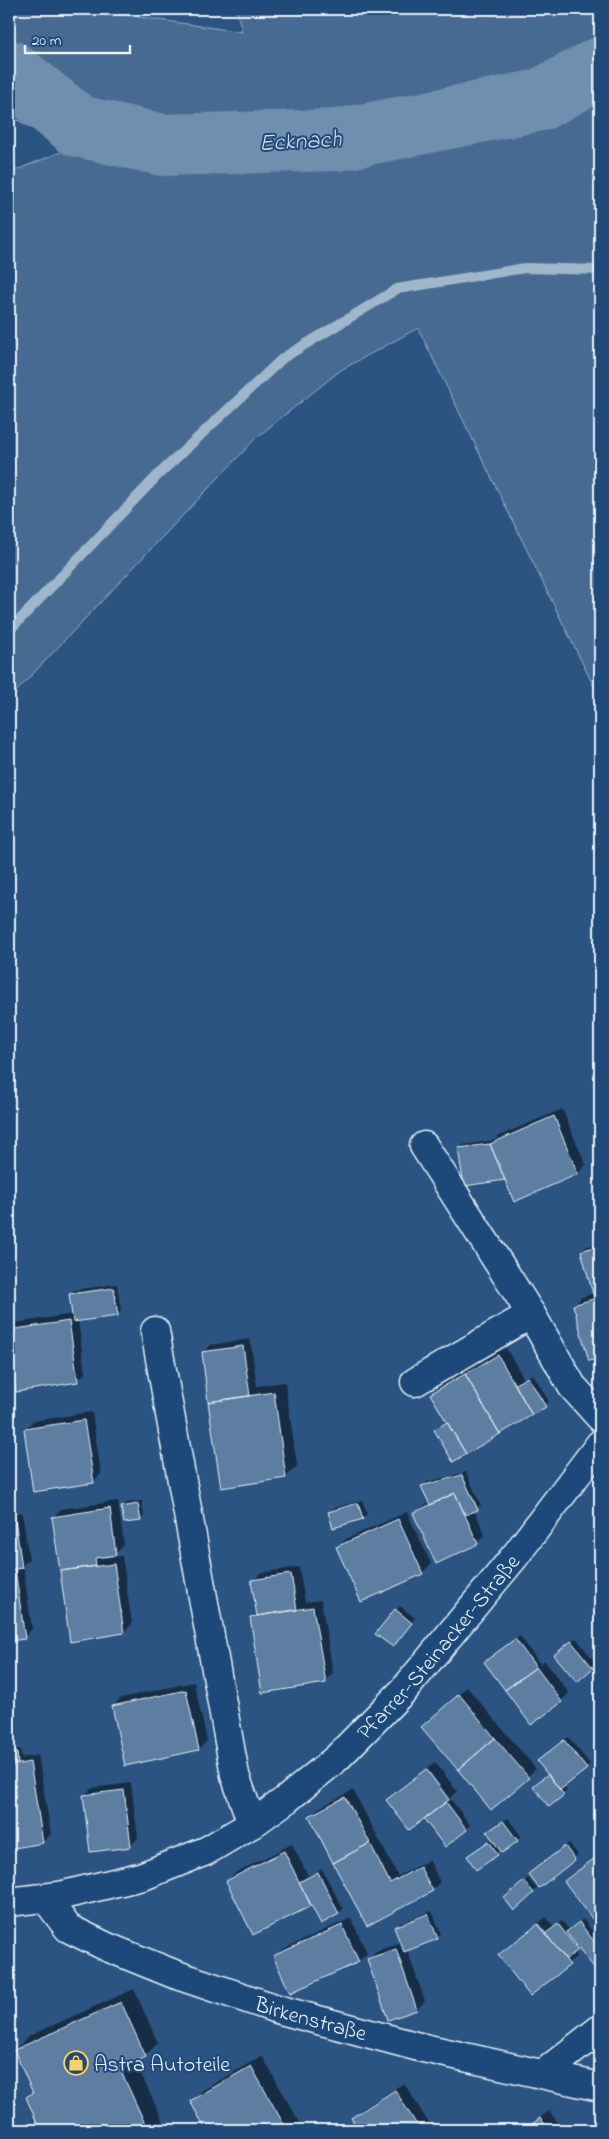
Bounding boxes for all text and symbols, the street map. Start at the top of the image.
scale bar [25,22,130,54]
text: 20 m [32,30,62,52]
water label: Ecknach [258,123,343,162]
street label: Pfarrer-Steinacker-Straße [350,1548,529,1748]
street label: Birkenstraße [249,1989,370,2051]
shop icon: Astra Autoteile [63,2050,89,2076]
place label: Astra Autoteile [94,2050,230,2082]

